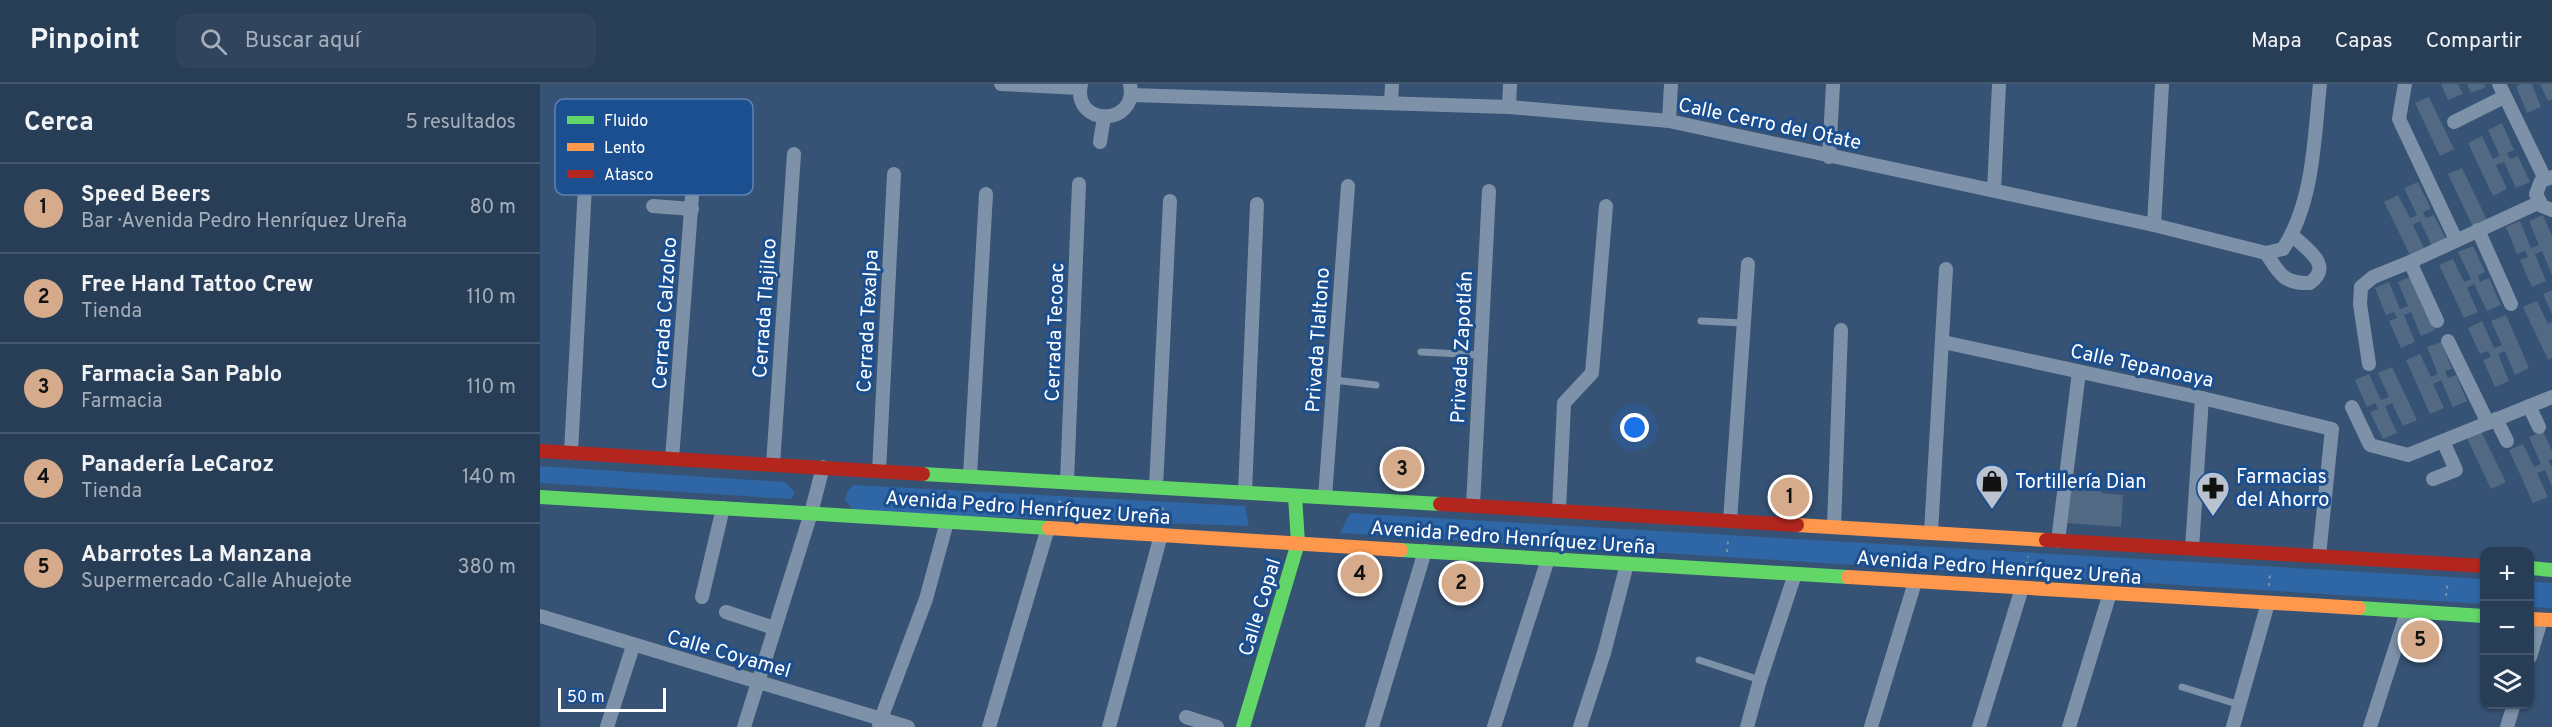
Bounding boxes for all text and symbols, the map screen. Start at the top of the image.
search box [176,14,596,68]
text: Pinpoint [30,23,140,59]
icon: search [197,25,230,58]
text: Buscar aquí [245,28,360,55]
text: Mapa [2251,28,2302,55]
text: Capas [2335,28,2393,55]
text: Compartir [2426,28,2522,55]
street label: Calle Cerro del Otate [1676,93,1863,157]
legend [555,99,753,195]
text: Cerca [24,107,94,140]
text: 5 resultados [406,110,516,136]
text: Fluido [604,112,648,132]
text: Lento [604,139,645,159]
text: Atasco [604,166,653,186]
text: Speed Beers [81,182,211,209]
text: 1 [40,195,48,221]
text: 80 m [470,195,516,221]
text: Bar · Avenida Pedro Henríquez Ureña [81,209,407,235]
street label: Cerrada Calzolco [648,236,684,390]
street label: Cerrada Tlajilco [748,237,784,379]
street label: Cerrada Texalpa [852,249,886,393]
street label: Cerrada Tecoac [1041,262,1071,402]
street label: Privada Tlaltono [1301,267,1337,414]
street label: Privada Zapotlán [1446,270,1480,424]
text: Free Hand Tattoo Crew [81,272,313,299]
text: 2 [37,285,50,311]
text: 110 m [467,285,516,311]
text: Tienda [81,299,142,325]
street label: Calle Tepanoaya [2067,339,2216,395]
text: Farmacia San Pablo [81,362,282,389]
text: 3 [38,375,50,401]
text: 110 m [467,375,516,401]
text: Farmacia [81,389,163,415]
your location [1620,413,1649,442]
pin: 3 [1382,446,1422,492]
text: Panadería LeCaroz [81,452,274,479]
shop icon: Tortillería Dian [1974,463,2010,510]
text: 4 [37,465,50,491]
text: 140 m [462,465,516,491]
place label: Farmacias del Ahorro [2236,465,2329,514]
place label: Tortillería Dian [2015,470,2147,496]
pharmacy icon: Farmacias del Ahorro [2195,470,2231,517]
pin: 1 [1770,474,1810,520]
text: Tienda [81,479,142,505]
street label: Avenida Pedro Henríquez Ureña [885,486,1171,532]
street label: Avenida Pedro Henríquez Ureña [1370,516,1656,562]
text: Abarrotes La Manzana [81,542,312,569]
street label: Avenida Pedro Henríquez Ureña [1856,546,2142,592]
map controls [2480,547,2534,709]
button: + [2480,547,2534,601]
pin: 4 [1340,552,1380,596]
text: 5 [37,555,50,581]
text: 380 m [457,555,516,581]
street label: Calle Copal [1234,556,1288,660]
pin: 2 [1442,560,1480,606]
text: Supermercado · Calle Ahuejote [81,569,352,595]
button: − [2480,601,2534,655]
pin: 5 [2400,618,2440,662]
street label: Calle Coyamel [663,625,793,685]
button: layers [2480,655,2534,709]
scale bar [558,685,666,712]
text: 50 m [567,688,605,708]

